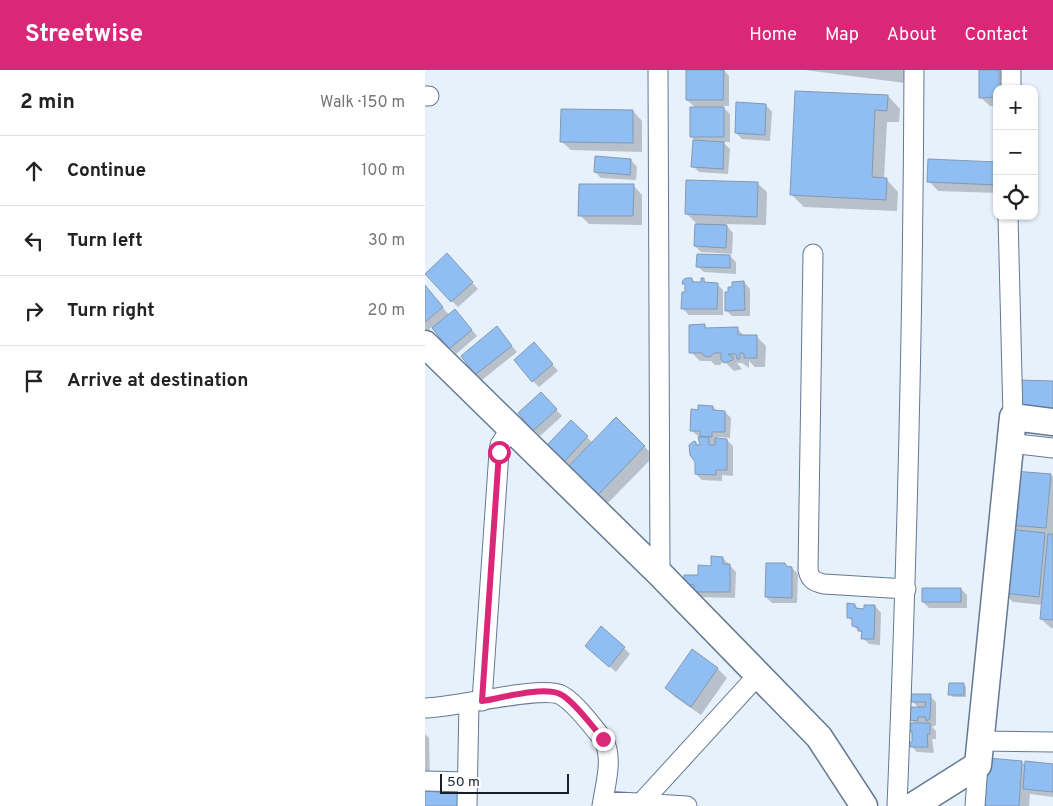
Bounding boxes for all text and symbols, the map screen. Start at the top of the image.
text: Streetwise [25,20,143,50]
text: Home [749,24,797,47]
text: Map [825,24,859,47]
text: About [887,24,936,47]
text: Contact [964,24,1028,47]
map controls [993,85,1038,220]
button: + [993,85,1038,130]
text: 2 min [20,89,75,116]
text: Walk · 150 m [320,93,405,113]
button: − [993,130,1038,175]
icon: ahead [20,157,48,185]
text: Continue [67,159,146,183]
text: 100 m [361,161,405,181]
button: locate [993,175,1038,220]
icon: left [20,227,48,255]
text: Turn left [67,229,143,253]
text: 30 m [368,231,405,251]
icon: right [20,297,48,325]
text: Turn right [67,299,155,323]
text: 20 m [368,301,405,321]
icon: arrive [20,367,48,395]
text: Arrive at destination [67,369,248,393]
route start [488,441,511,464]
route end [592,728,615,751]
scale bar [440,771,569,794]
text: 50 m [447,774,480,791]

